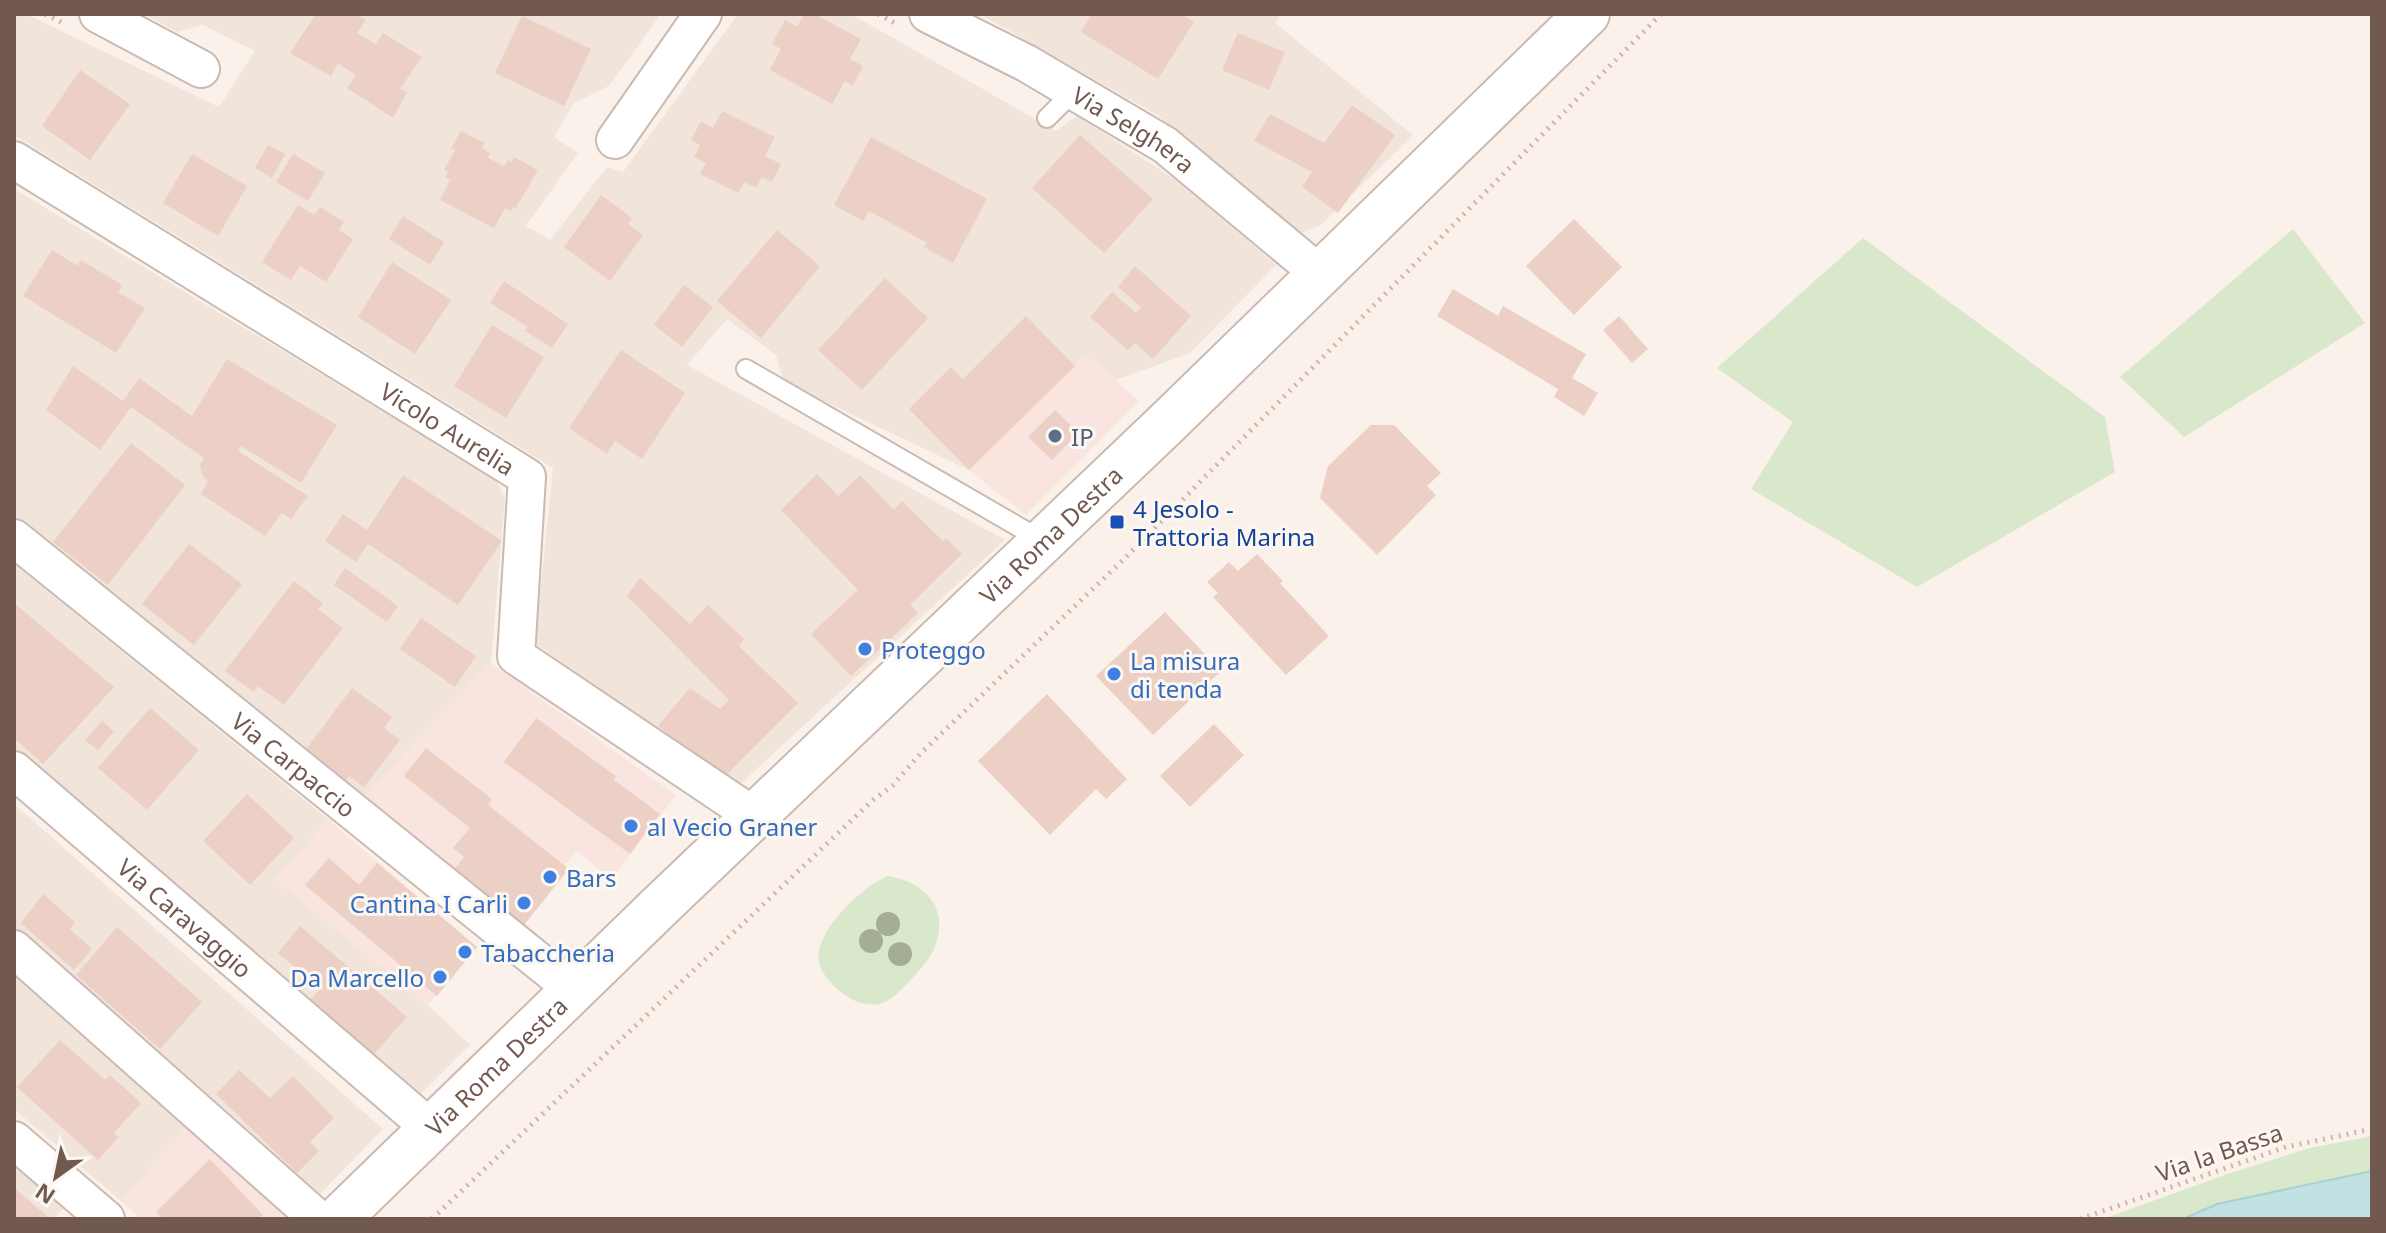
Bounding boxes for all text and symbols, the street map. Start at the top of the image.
street label: Via Selghera [1067,78,1202,180]
street label: Vicolo Aurelia [374,374,521,482]
place label: IP [1071,420,1094,453]
marker: IP [1046,427,1064,445]
street label: Via Roma Destra [971,458,1129,610]
place label: 4 Jesolo - Trattoria Marina [1133,492,1315,553]
marker: 4 Jesolo - Trattoria Marina [1108,513,1126,531]
place label: Proteggo [881,633,986,666]
marker: Proteggo [856,640,874,658]
place label: La misura di tenda [1130,644,1240,705]
marker: La misura di tenda [1105,665,1123,683]
street label: Via Carpaccio [225,704,363,824]
place label: al Vecio Graner [647,810,818,843]
marker: al Vecio Graner [622,817,640,835]
street label: Via Caravaggio [111,850,260,985]
place label: Bars [566,861,616,894]
marker: Bars [541,868,559,886]
place label: Cantina I Carli [350,887,508,920]
marker: Cantina I Carli [515,894,533,912]
place label: Tabaccheria [481,936,615,969]
marker: Tabaccheria [456,943,474,961]
place label: Da Marcello [290,961,424,994]
marker: Da Marcello [431,968,449,986]
street label: Via Roma Destra [418,989,574,1142]
street label: Via la Bassa [2151,1115,2287,1189]
north arrow [16,1137,96,1217]
text: N [29,1177,60,1212]

